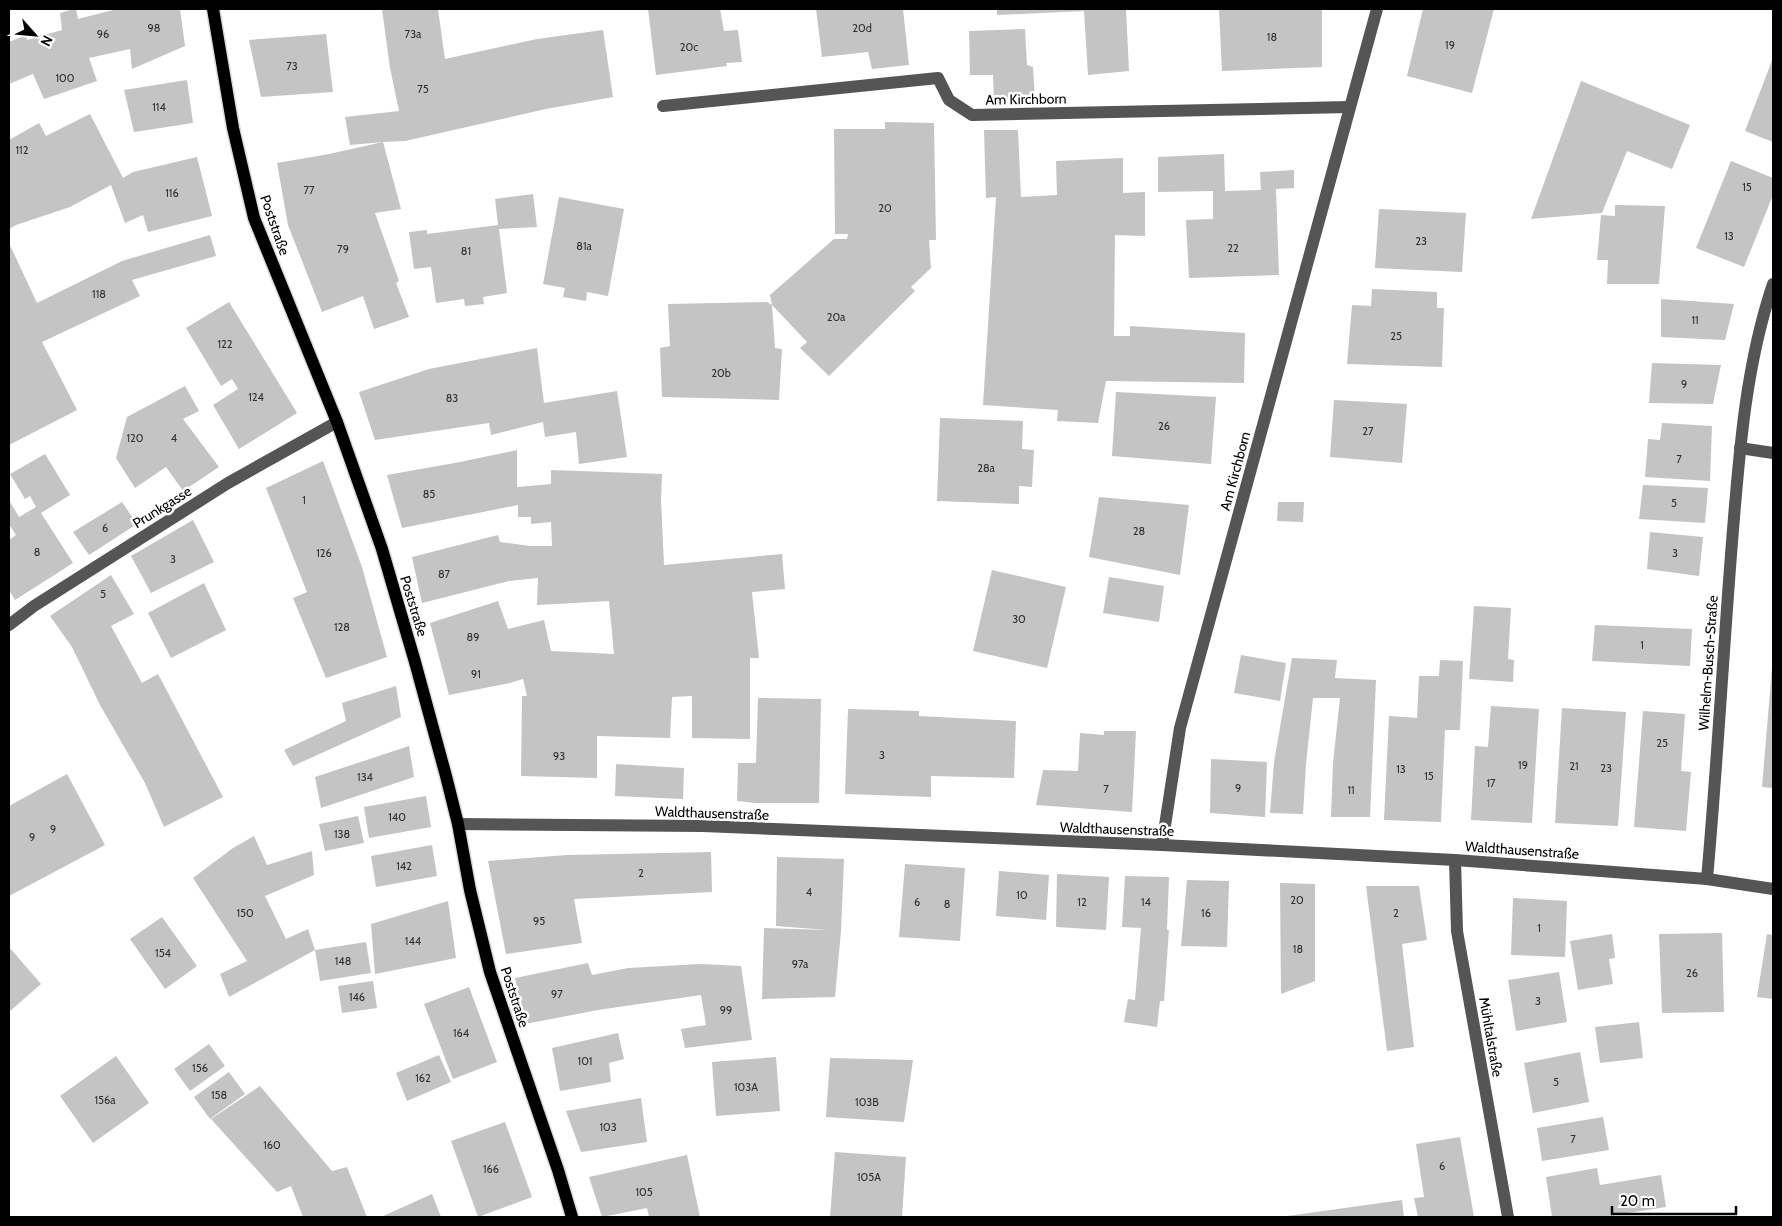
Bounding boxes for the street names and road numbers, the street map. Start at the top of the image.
street label: Am Kirchborn [985,89,1067,109]
street label: Poststraße [256,192,294,258]
street label: Am Kirchborn [1216,429,1254,513]
street label: Prunkgasse [129,482,195,532]
street label: Poststraße [396,573,432,639]
street label: Wilhelm-Busch-Straße [1694,595,1722,731]
street label: Waldthausenstraße [655,802,769,824]
street label: Waldthausenstraße [1060,818,1174,840]
street label: Waldthausenstraße [1464,837,1580,863]
street label: Poststraße [497,964,533,1030]
street label: Mühltalstraße [1475,996,1507,1078]

